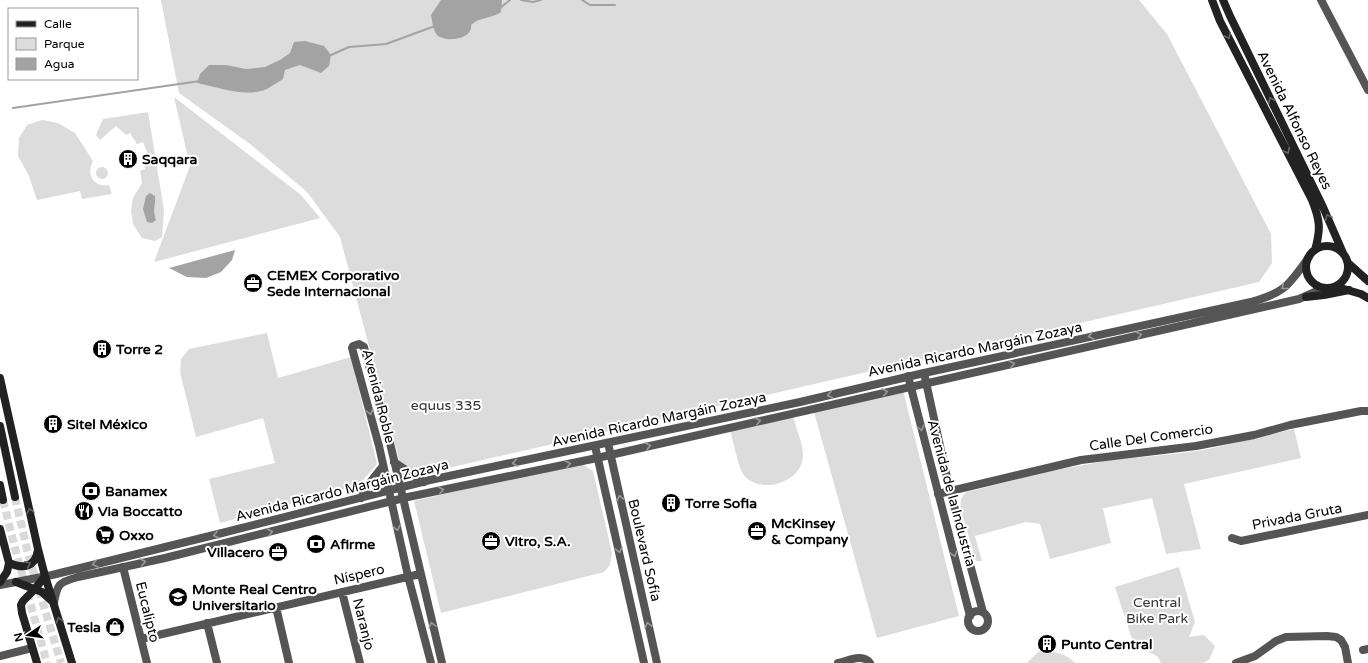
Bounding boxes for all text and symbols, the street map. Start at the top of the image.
legend [8,8,138,80]
text: Calle [44,17,72,31]
one-way arrow [1223,31,1231,39]
text: Parque [44,37,85,51]
street label: Avenida Alfonso Reyes [1254,48,1336,193]
text: Agua [44,57,74,71]
one-way arrow [1268,97,1275,104]
one-way arrow [1282,147,1290,155]
building icon: Saqqara [117,148,139,170]
place label: Saqqara [142,151,197,168]
one-way arrow [1325,213,1333,221]
place label: CEMEX Corporativo Sede Internacional [267,267,400,300]
office icon: CEMEX Corporativo Sede Internacional [242,272,264,294]
one-way arrow [1282,283,1289,290]
street label: Avenida Ricardo Margáin Zozaya [866,318,1084,381]
one-way arrow [1135,331,1142,339]
one-way arrow [1088,332,1094,340]
building icon: Torre 2 [91,338,113,360]
place label: Torre 2 [115,341,163,358]
street label: Avenida Roble [359,347,398,445]
one-way arrow [1009,360,1015,368]
street label: Avenida Ricardo Margáin Zozaya [550,388,768,451]
one-way arrow [882,389,888,397]
one-way arrow [826,390,833,399]
park label: equus 335 [411,397,481,414]
one-way arrow [365,408,374,415]
building icon: Sitel México [42,413,64,435]
place label: Sitel México [67,416,148,433]
one-way arrow [755,417,761,425]
street label: Avenida de la Industria [924,418,979,568]
street label: Calle Del Comercio [1088,420,1214,455]
one-way arrow [917,425,925,431]
one-way arrow [645,442,651,450]
street label: Avenida Ricardo Margáin Zozaya [234,456,450,525]
one-way arrow [512,458,519,466]
one-way arrow [565,460,571,468]
bank icon: Banamex [80,480,102,502]
place label: Banamex [105,483,168,500]
one-way arrow [437,486,444,495]
building icon: Torre Sofia [660,492,682,514]
one-way arrow [617,495,625,501]
place label: Torre Sofia [684,495,757,512]
street label: Boulevard Sofía [624,497,665,603]
street label: Privada Gruta [1251,499,1344,534]
restaurant icon: Via Boccatto [73,500,95,522]
place label: Via Boccatto [98,503,183,520]
one-way arrow [26,508,34,514]
place label: McKinsey & Company [771,515,849,548]
office icon: McKinsey & Company [746,520,768,542]
supermarket icon: Oxxo [94,524,116,546]
one-way arrow [393,525,401,532]
place label: Oxxo [119,527,154,544]
one-way arrow [266,528,273,537]
one-way arrow [212,530,219,538]
office icon: Vitro, S.A. [480,530,502,552]
bank icon: Afirme [305,533,327,555]
place label: Vitro, S.A. [505,533,571,550]
place label: Afirme [330,536,375,553]
office icon: Villacero [267,541,289,563]
place label: Villacero [207,544,264,561]
one-way arrow [615,547,623,553]
one-way arrow [949,550,958,557]
one-way arrow [91,559,98,567]
one-way arrow [140,559,147,567]
street label: Níspero [332,560,386,589]
one-way arrow [23,561,31,569]
street label: Eucalipto [132,580,163,644]
place label: Monte Real Centro Universitario [192,581,317,614]
school or university icon: Monte Real Centro Universitario [167,586,189,608]
park label: Central Bike Park [1126,594,1188,627]
street label: Naranjo [349,596,378,652]
north arrow [8,615,48,655]
one-way arrow [55,616,64,623]
shop icon: Tesla [104,616,126,638]
place label: Tesla [66,619,101,636]
one-way arrow [429,622,437,628]
one-way arrow [645,622,653,628]
text: N [11,631,26,643]
building icon: Punto Central [1036,633,1058,655]
place label: Punto Central [1061,636,1152,653]

